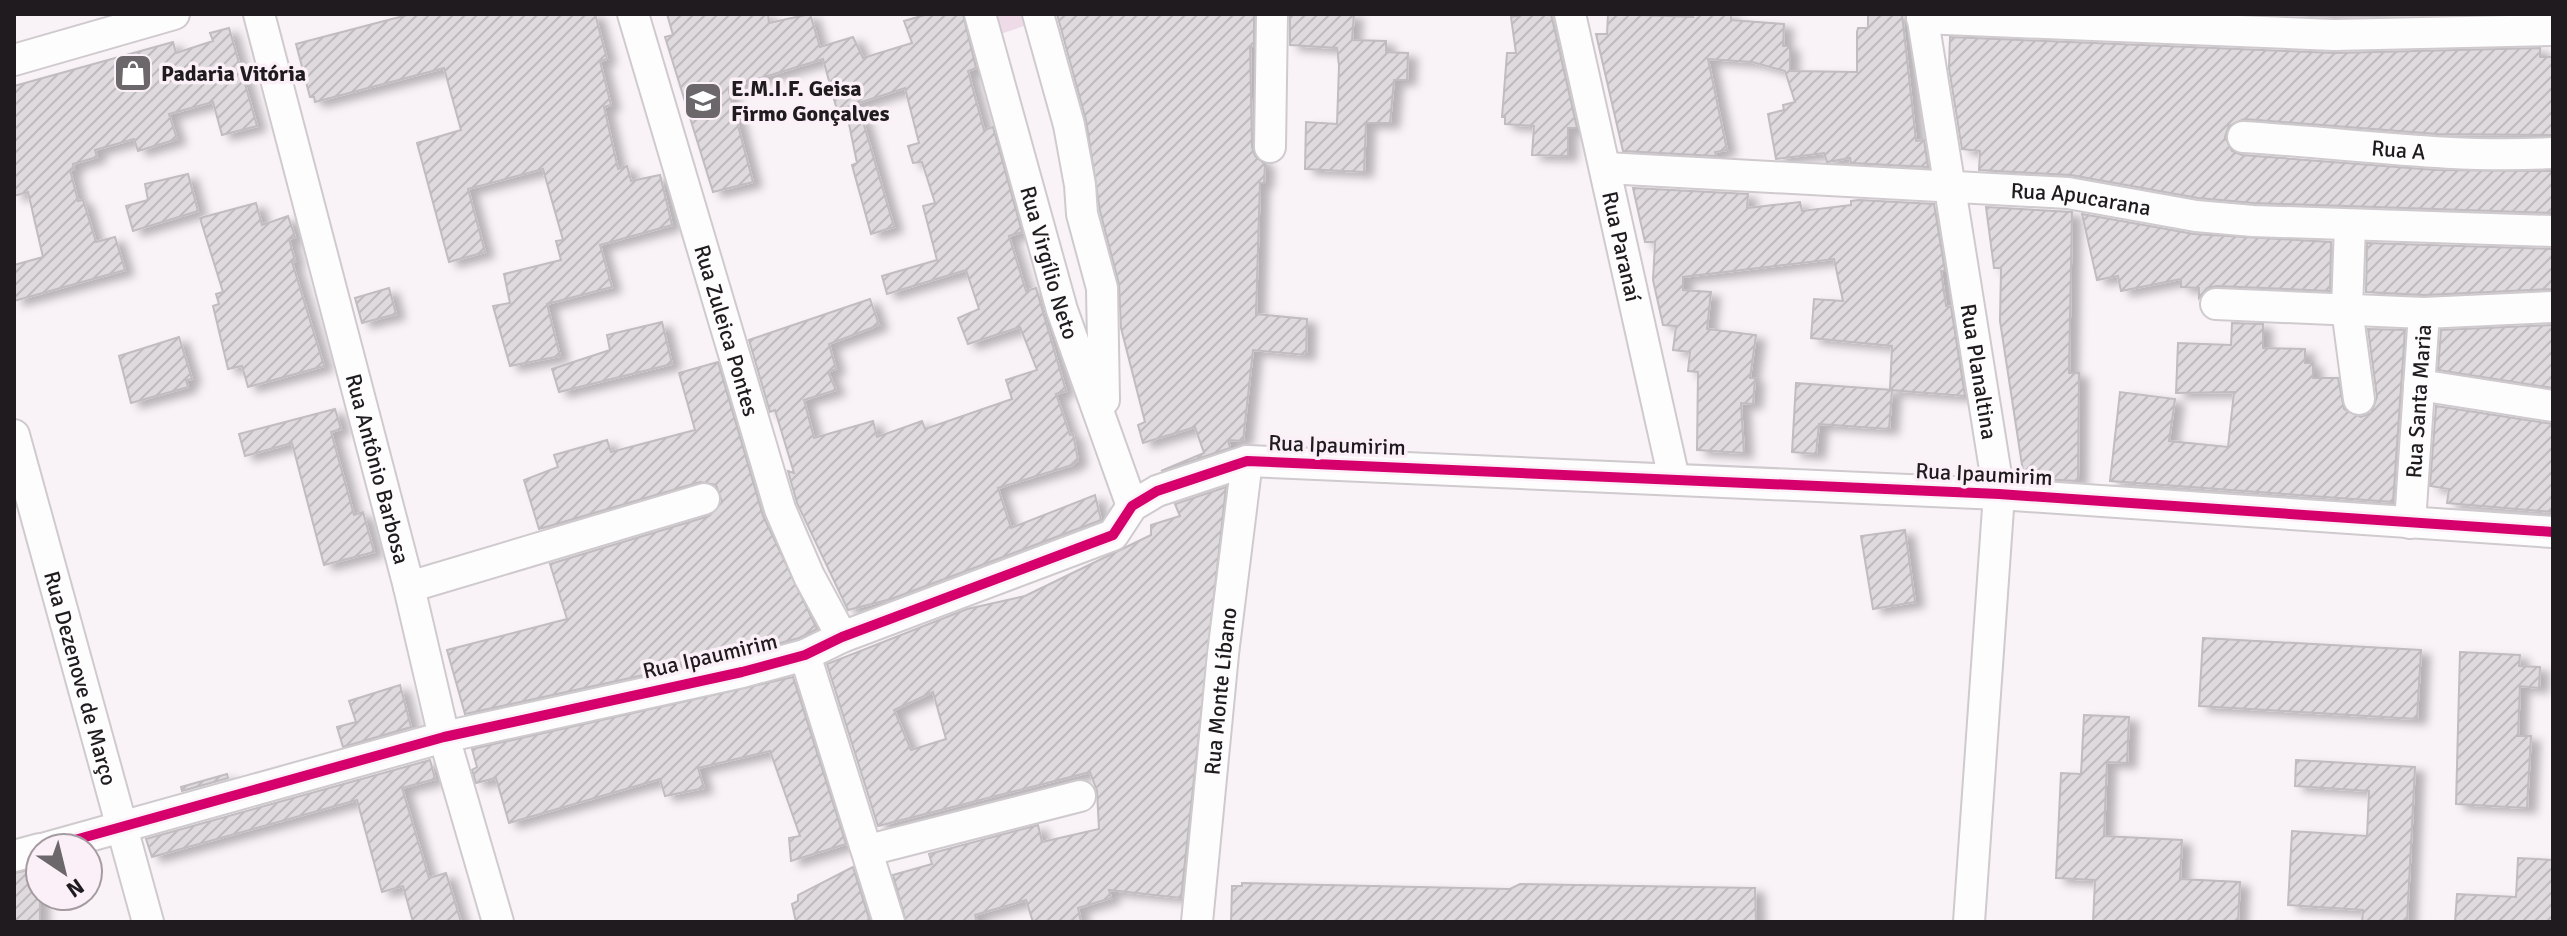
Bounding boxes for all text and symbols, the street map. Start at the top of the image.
shop icon: Padaria Vitória [112,52,154,94]
place label: Padaria Vitória [161,60,306,87]
place label: E.M.I.F. Geisa Firmo Gonçalves [731,75,890,127]
school or university icon: E.M.I.F. Geisa Firmo Gonçalves [682,80,724,122]
street label: Rua A [2370,134,2427,165]
street label: Rua Apucarana [2010,176,2153,221]
street label: Rua Virgílio Neto [1015,183,1085,343]
street label: Rua Paranaí [1597,189,1647,304]
street label: Rua Zuleica Pontes [689,241,765,419]
street label: Rua Planaltina [1955,302,2004,441]
street label: Rua Santa Maria [2400,323,2437,479]
street label: Rua Antônio Barbosa [340,371,416,567]
street label: Rua Ipaumirim [1268,429,1406,461]
street label: Rua Ipaumirim [1915,457,2053,491]
street label: Rua Dezenove de Março [38,568,123,788]
street label: Rua Monte Líbano [1198,606,1242,776]
street label: Rua Ipaumirim [640,627,780,685]
north arrow [24,832,104,912]
text: N [61,873,89,903]

